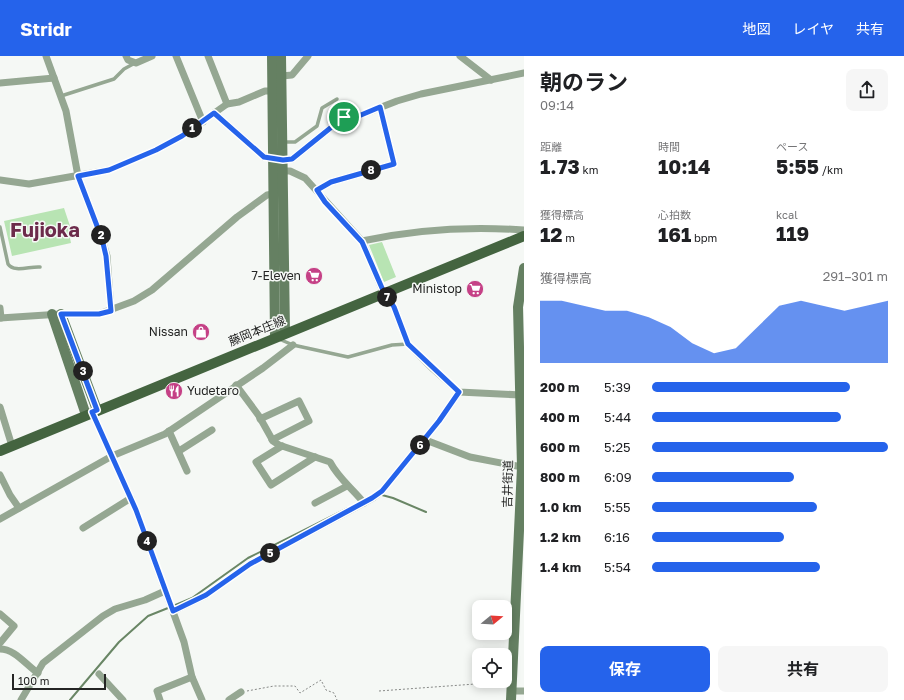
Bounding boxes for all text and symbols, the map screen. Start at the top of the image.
text: Stridr [20,17,72,40]
text: 地図 [742,20,770,37]
text: レイヤ [792,20,834,37]
text: 共有 [856,20,884,37]
text: 朝のラン [540,68,628,95]
button: share [846,69,888,111]
text: 09:14 [540,97,574,113]
pin [327,100,361,134]
icon: arrive [333,106,355,128]
pin: 1 [182,118,202,138]
text: 1 [189,121,195,134]
text: 距離 [540,140,562,153]
text: 時間 [658,140,680,153]
text: ペース [776,140,808,153]
text: 1.73 [540,154,580,178]
text: 10:14 [658,154,711,178]
text: 5:55 [776,154,819,178]
pin: 8 [361,160,381,180]
text: 8 [367,163,375,176]
text: km [580,163,599,176]
text: /km [819,163,843,176]
text: 獲得標高 [540,208,584,221]
text: 心拍数 [658,208,691,221]
text: kcal [776,208,798,221]
district label: Fujioka [10,217,80,241]
text: 119 [776,221,809,245]
text: 12 [540,222,563,246]
text: 161 [658,222,691,246]
pin: 2 [91,225,111,245]
text: 2 [98,228,104,241]
text: m [563,231,575,244]
text: bpm [691,231,717,244]
supermarket icon: 7-Eleven [304,266,324,286]
place label: 7-Eleven [251,268,301,283]
text: 291–301 m [823,268,888,284]
text: 獲得標高 [540,270,592,286]
supermarket icon: Ministop [465,279,485,299]
place label: Ministop [412,281,462,296]
pin: 7 [377,287,397,307]
text: 7 [384,290,390,303]
street label: 藤岡本庄線 [226,312,287,349]
shop icon: Nissan [191,322,211,342]
place label: Nissan [149,324,188,339]
pin: 3 [73,361,93,381]
text: 3 [80,364,86,377]
text: 200 m [540,379,579,395]
text: 5:39 [604,379,631,395]
restaurant icon: Yudetaro [164,381,184,401]
place label: Yudetaro [187,383,239,398]
text: 400 m [540,409,580,425]
text: 5:44 [604,409,631,425]
pin: 6 [410,435,430,455]
text: 6 [417,438,424,451]
text: 600 m [540,439,580,455]
text: 5:25 [604,439,631,455]
street label: 吉井街道 [500,460,515,508]
text: 800 m [540,469,580,485]
text: 6:09 [604,469,632,485]
text: 1.0 km [540,499,581,515]
text: 5:55 [604,499,631,515]
text: 1.2 km [540,529,581,545]
text: 6:16 [604,529,630,545]
pin: 4 [137,531,157,551]
text: 4 [144,534,150,547]
pin: 5 [260,543,280,563]
text: 5 [267,546,273,559]
text: 1.4 km [540,559,581,575]
text: 5:54 [604,559,631,575]
north arrow [472,600,512,640]
map controls [472,600,512,688]
button: 保存 [540,646,710,692]
button: 共有 [718,646,888,692]
button: locate [472,648,512,688]
scale bar [12,672,106,691]
text: 100 m [18,674,49,687]

